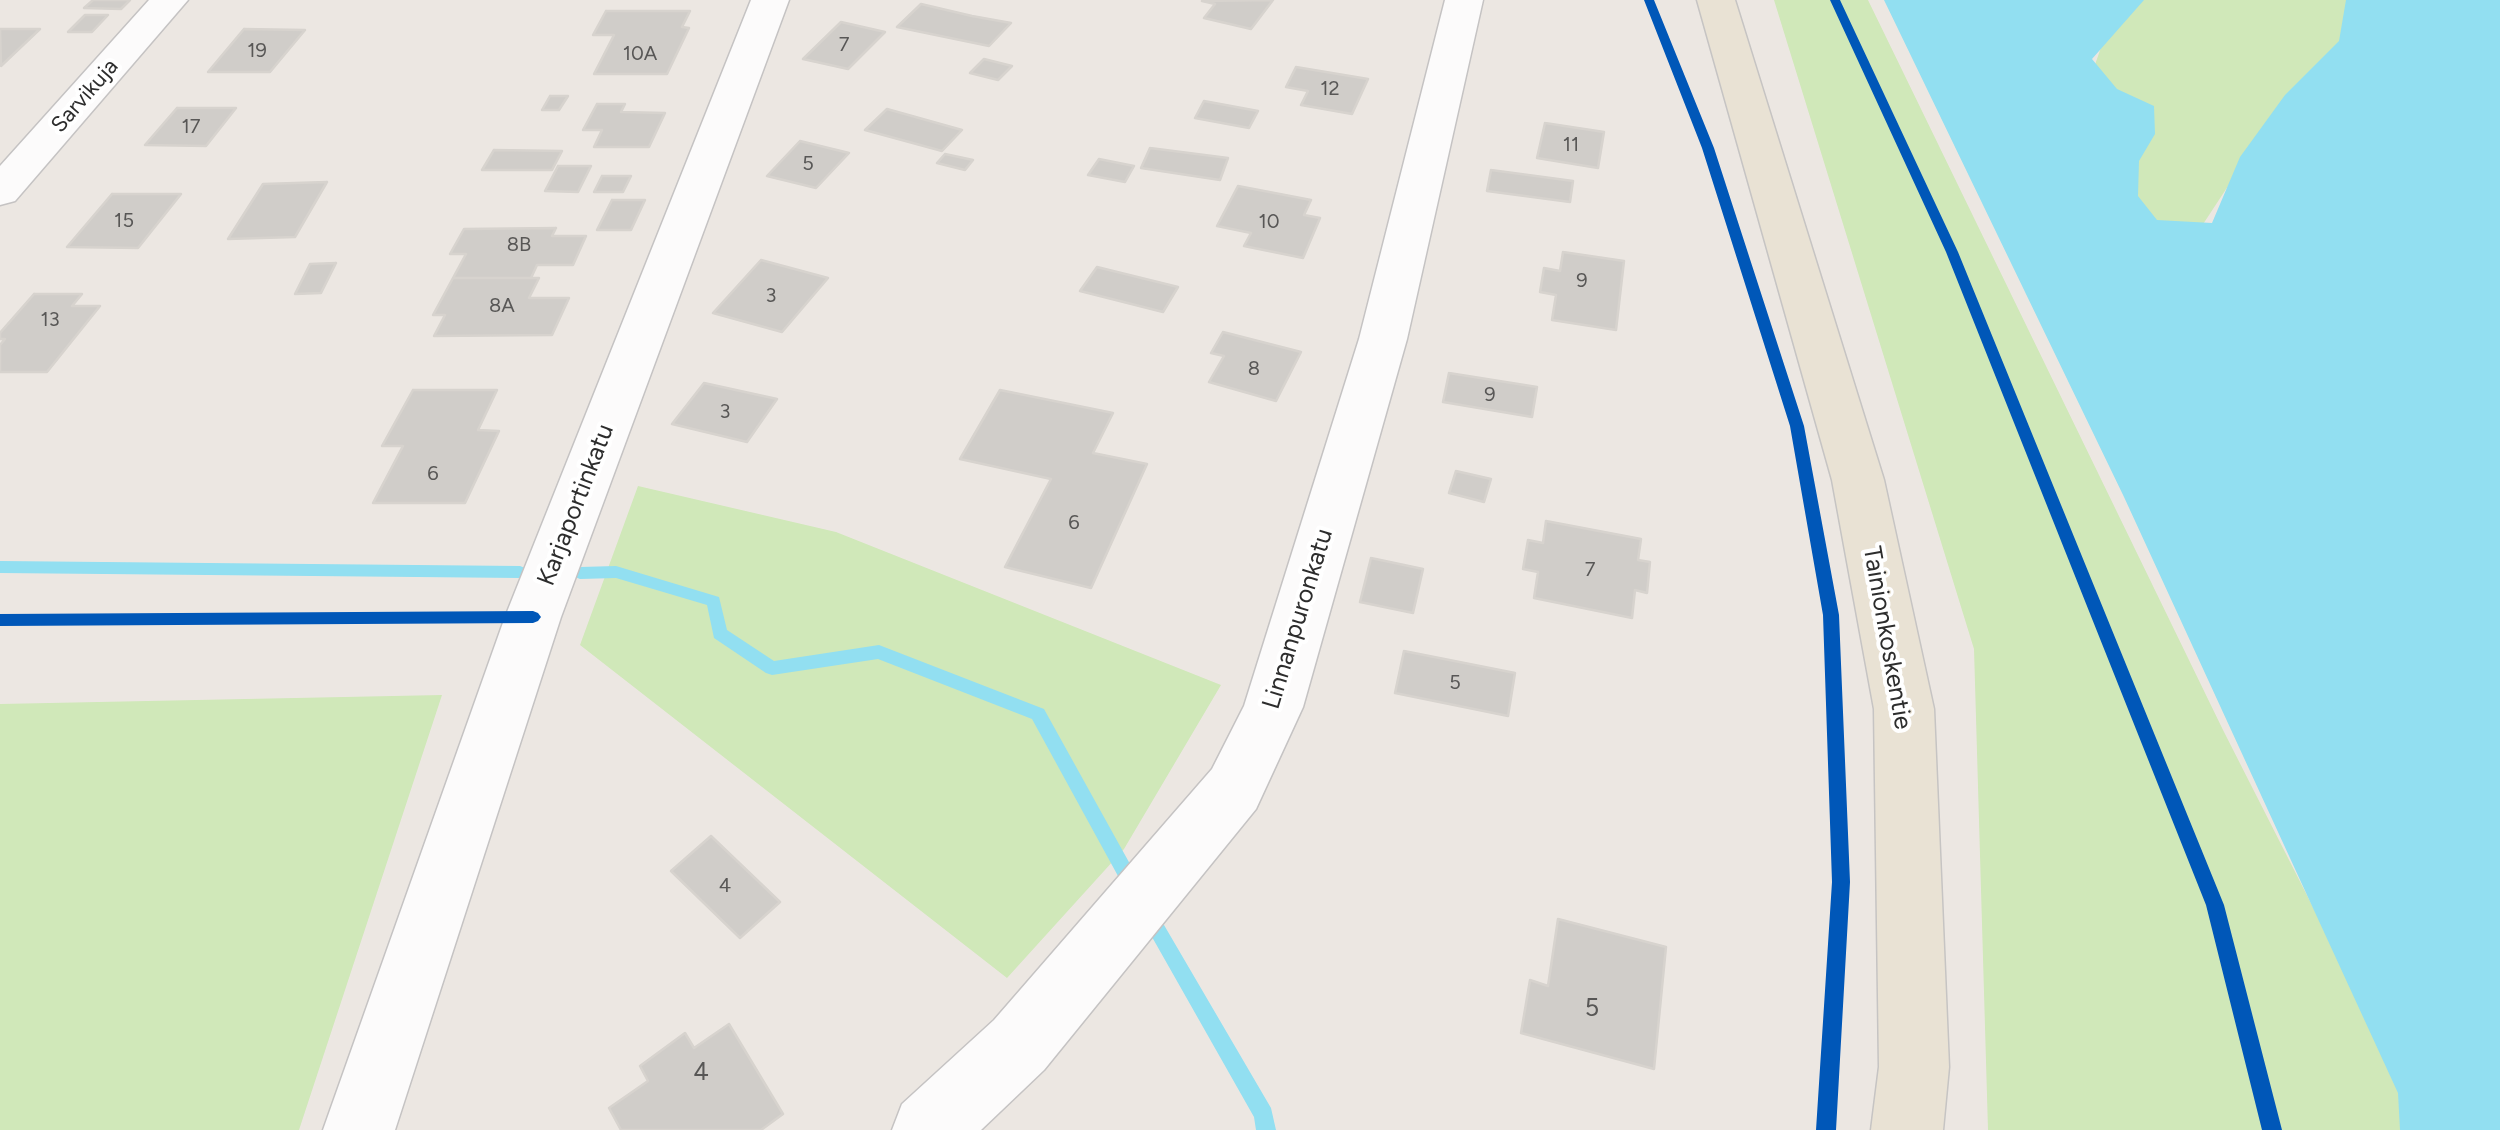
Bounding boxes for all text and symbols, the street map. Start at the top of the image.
house number: 7 [839,33,849,57]
house number: 19 [247,39,267,63]
house number: 10A [623,42,657,66]
street label: Sarvikuja [46,54,124,138]
house number: 12 [1320,77,1340,101]
house number: 17 [182,115,200,139]
house number: 11 [1563,133,1579,157]
house number: 5 [802,152,814,176]
house number: 15 [114,209,134,233]
house number: 10 [1258,210,1280,234]
house number: 8B [507,233,531,257]
house number: 9 [1576,269,1588,293]
house number: 3 [766,284,776,308]
house number: 8A [489,294,515,318]
house number: 13 [40,308,60,332]
house number: 8 [1248,357,1260,381]
house number: 9 [1484,383,1496,407]
house number: 3 [720,400,730,424]
street label: Karjaportinkatu [531,420,621,590]
house number: 6 [427,462,439,486]
house number: 6 [1068,511,1080,535]
street label: Linnanpuronkatu [1256,525,1340,713]
street label: Tainionkoskentie [1856,544,1918,732]
house number: 7 [1585,558,1595,582]
house number: 5 [1449,671,1461,695]
house number: 4 [719,874,731,898]
house number: 5 [1585,994,1599,1024]
house number: 4 [693,1058,709,1088]

